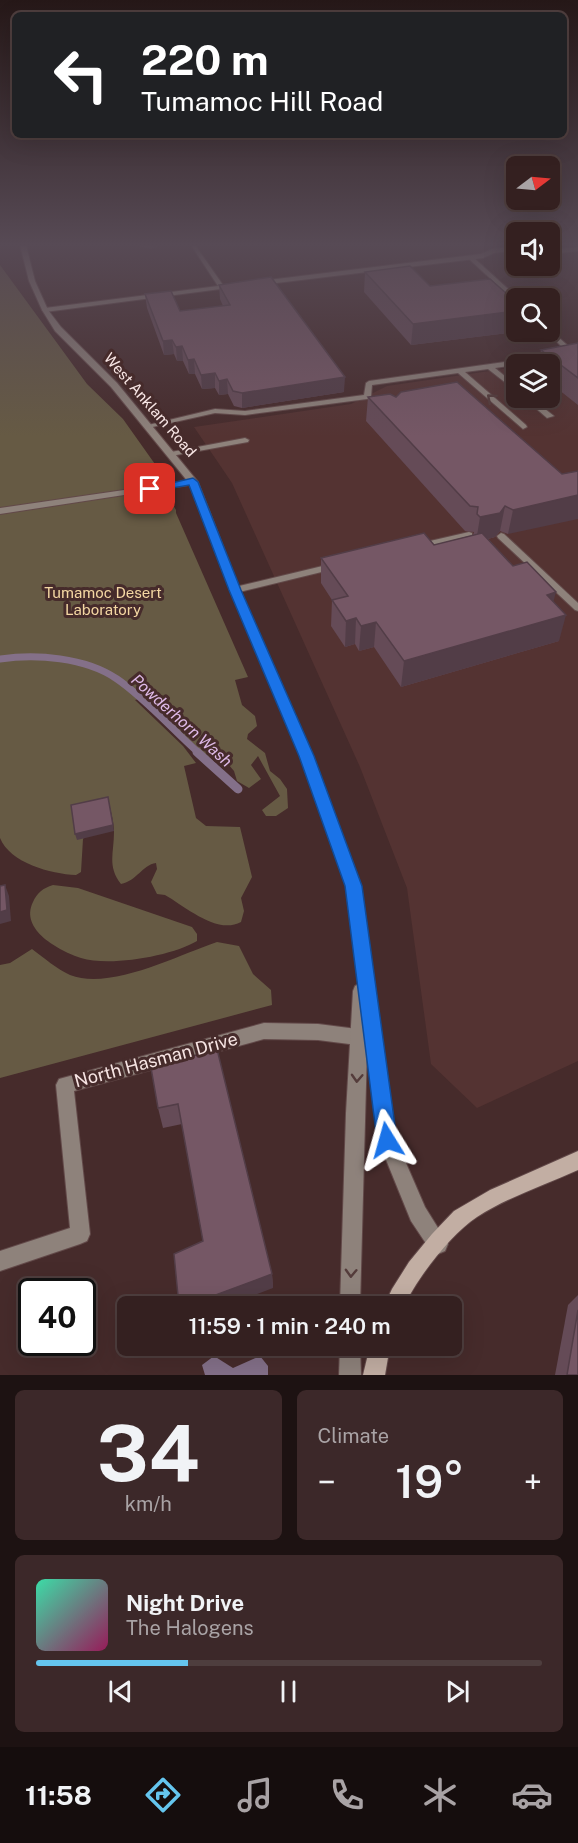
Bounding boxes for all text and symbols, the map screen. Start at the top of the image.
text: 220 m [141,35,269,84]
icon: left [42,36,120,114]
text: Tumamoc Hill Road [141,85,383,117]
north arrow [506,156,560,210]
map controls [506,156,560,408]
button: sound [506,222,560,276]
button: search [506,288,560,342]
street label: West Anklam Road [101,349,200,460]
button: layers [506,354,560,408]
one-way arrow [487,395,498,406]
pin [124,463,175,514]
icon: arrive [133,472,166,505]
park label: Tumamoc Desert Laboratory [44,584,162,618]
water label: Powderhorn Wash [127,670,236,771]
street label: North Hasman Drive [72,1028,240,1091]
one-way arrow [350,1074,363,1083]
position arrow [355,1108,419,1172]
one-way arrow [345,1269,357,1278]
speed limit sign: 40 [18,1278,96,1356]
text: 11:59 · 1 min · 240 m [188,1313,391,1339]
text: 34 [97,1407,200,1499]
text: Climate [318,1424,389,1448]
text: 19° [395,1455,464,1508]
text: − [318,1463,336,1501]
text: + [524,1463,542,1501]
text: km/h [125,1492,172,1516]
text: Night Drive [126,1590,244,1616]
text: The Halogens [126,1616,254,1640]
icon: previous [104,1675,137,1708]
icon: pause [272,1675,305,1708]
icon: next [441,1675,474,1708]
icon: directions [142,1774,184,1816]
icon: music [234,1774,276,1816]
icon: phone [326,1774,368,1816]
icon: climate [419,1774,461,1816]
icon: car [511,1774,553,1816]
text: 11:58 [25,1779,92,1811]

